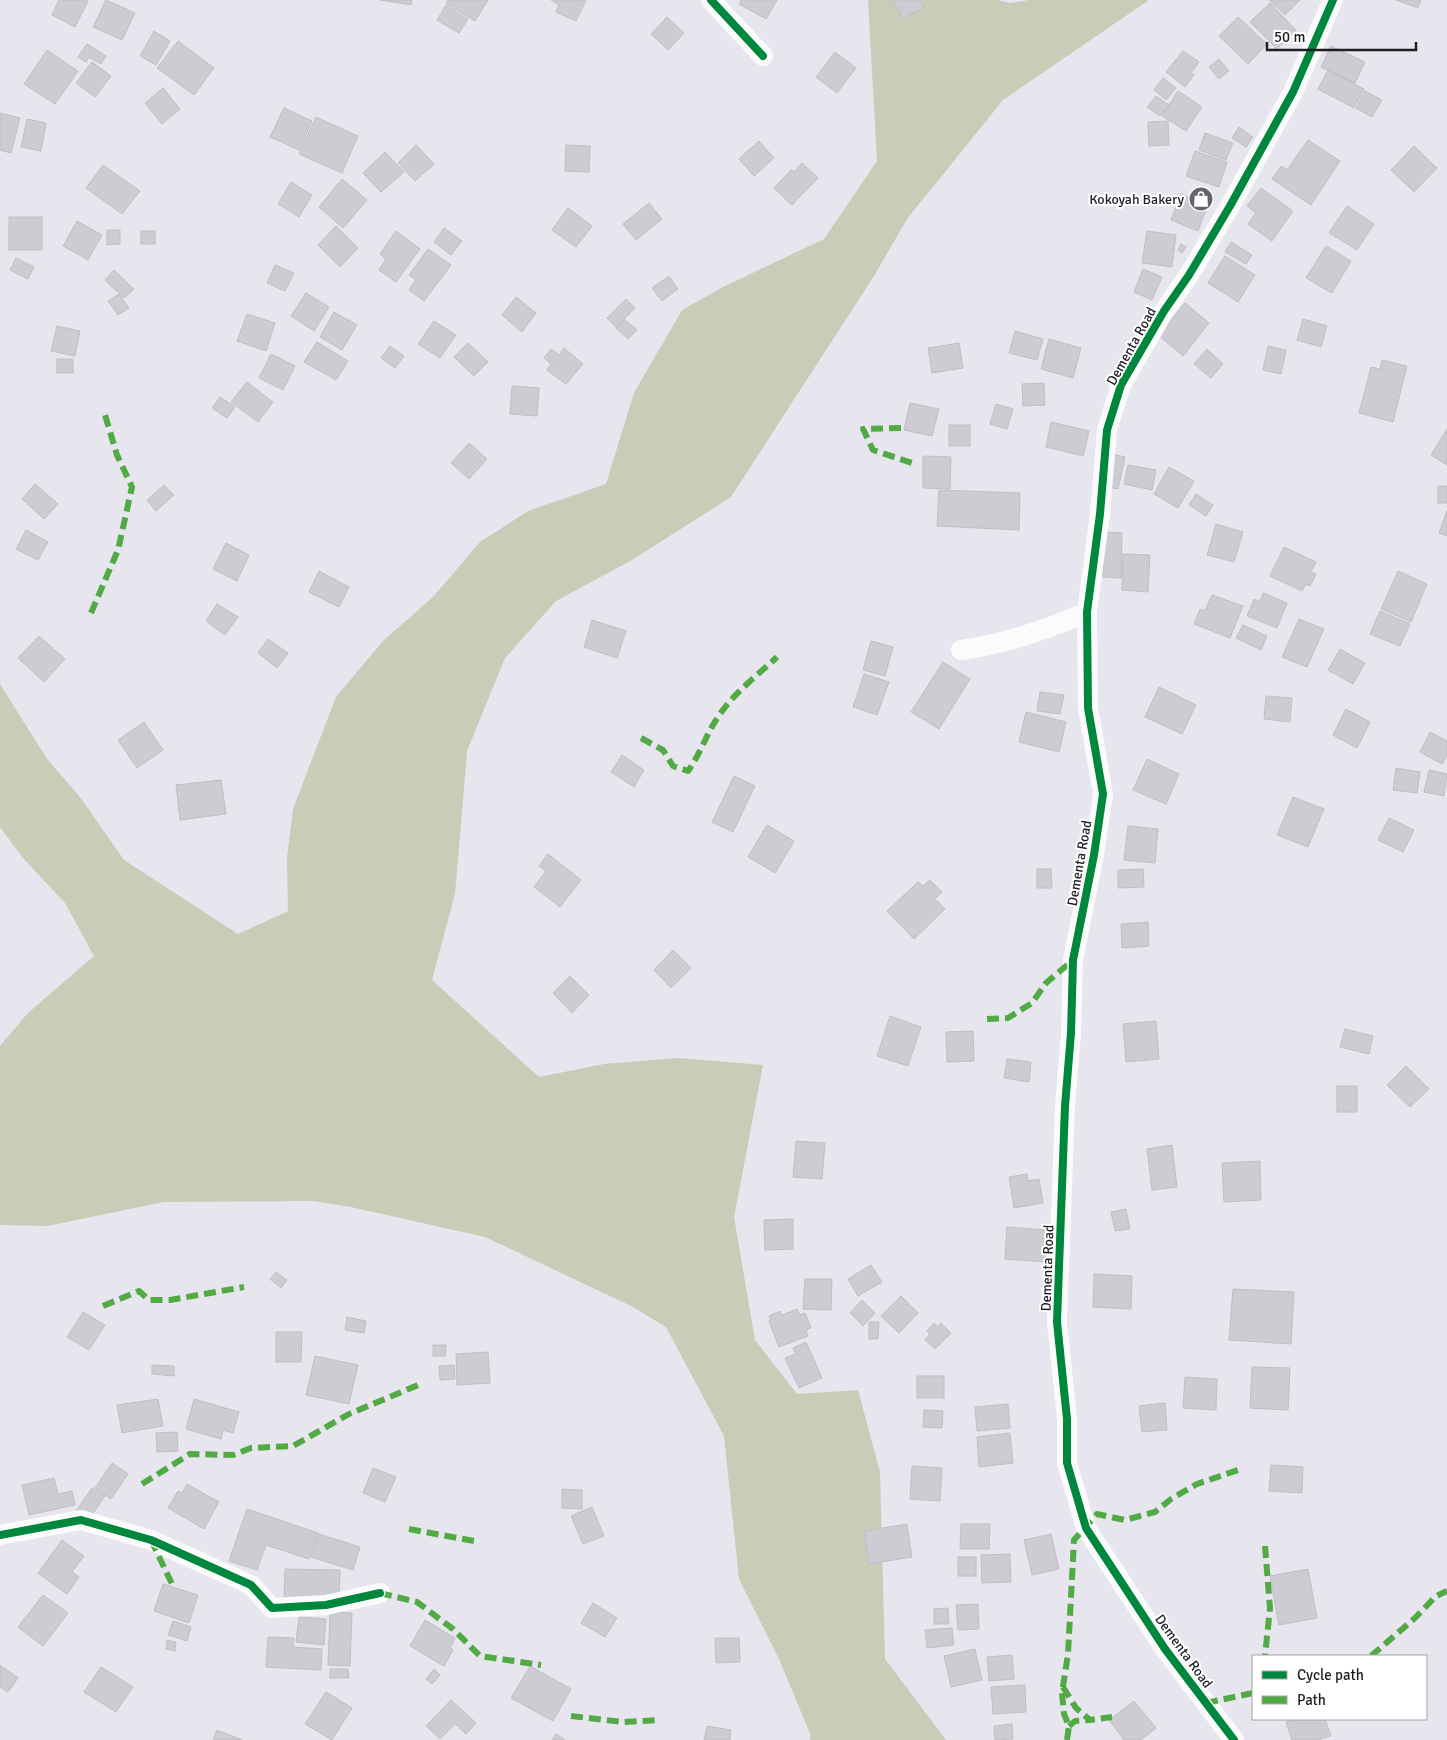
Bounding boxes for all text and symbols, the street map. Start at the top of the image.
scale bar [1267,20,1416,52]
text: 50 m [1274,28,1305,46]
shop icon: Kokoyah Bakery [1188,186,1214,212]
place label: Kokoyah Bakery [1089,191,1184,208]
street label: Dementa Road [1103,304,1160,388]
street label: Dementa Road [1064,819,1095,907]
street label: Dementa Road [1037,1224,1058,1312]
street label: Dementa Road [1151,1611,1216,1691]
legend [1252,1655,1427,1720]
text: Cycle path [1297,1666,1364,1684]
text: Path [1297,1691,1326,1709]

